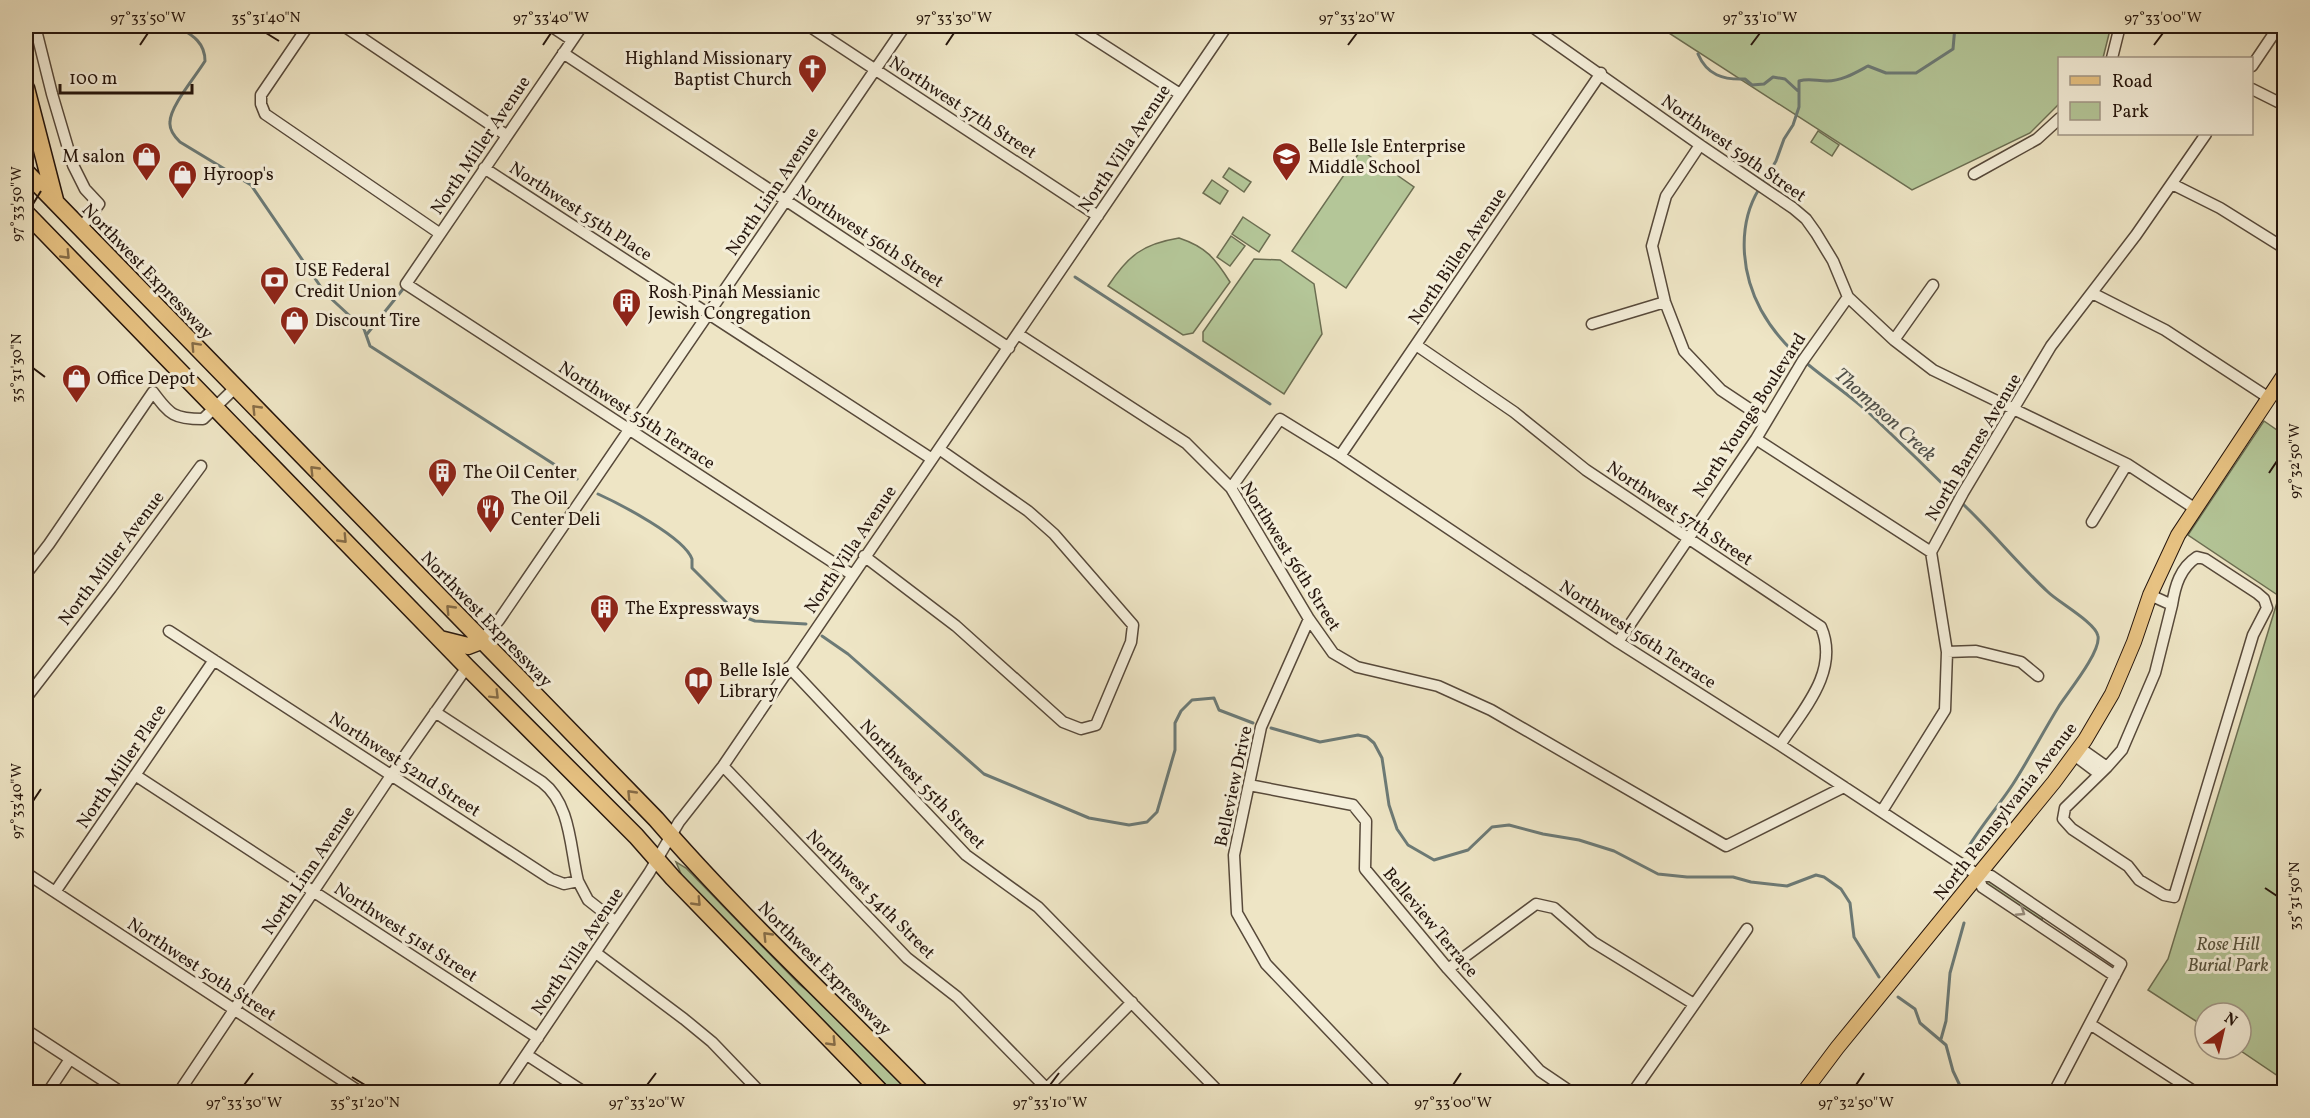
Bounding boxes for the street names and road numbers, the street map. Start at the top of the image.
street label: Northwest 57th Street [883,51,1041,166]
street label: North Miller Avenue [425,71,537,220]
street label: North Villa Avenue [1073,80,1177,218]
street label: Northwest 59th Street [1655,90,1811,209]
street label: North Linn Avenue [721,122,826,261]
street label: Northwest 55th Place [504,157,657,268]
street label: Northwest 56th Street [790,180,948,295]
street label: North Billen Avenue [1403,183,1513,330]
street label: Northwest Expressway [75,198,219,346]
street label: North Youngs Boulevard [1687,328,1813,503]
street label: Northwest 55th Terrace [553,356,720,476]
street label: North Barnes Avenue [1920,369,2028,526]
street label: Northwest 57th Street [1601,456,1757,573]
street label: Northwest 56th Street [1233,477,1346,636]
street label: North Villa Avenue [799,481,903,619]
street label: North Miller Avenue [53,486,171,631]
street label: Northwest Expressway [414,546,558,694]
street label: Northwest 56th Terrace [1554,575,1721,696]
street label: North Miller Place [71,700,173,834]
street label: Northwest 52nd Street [323,707,485,824]
street label: Northwest 55th Street [853,715,991,856]
street label: North Pennsylvania Avenue [1929,718,2084,906]
street label: Belleview Drive [1209,724,1259,849]
street label: North Linn Avenue [257,801,362,940]
street label: Northwest 54th Street [800,825,940,965]
street label: Belleview Terrace [1376,862,1483,983]
street label: Northwest 51st Street [328,877,482,989]
street label: North Villa Avenue [526,883,630,1021]
street label: Northwest Expressway [751,896,897,1042]
street label: Northwest 50th Street [122,912,281,1028]

